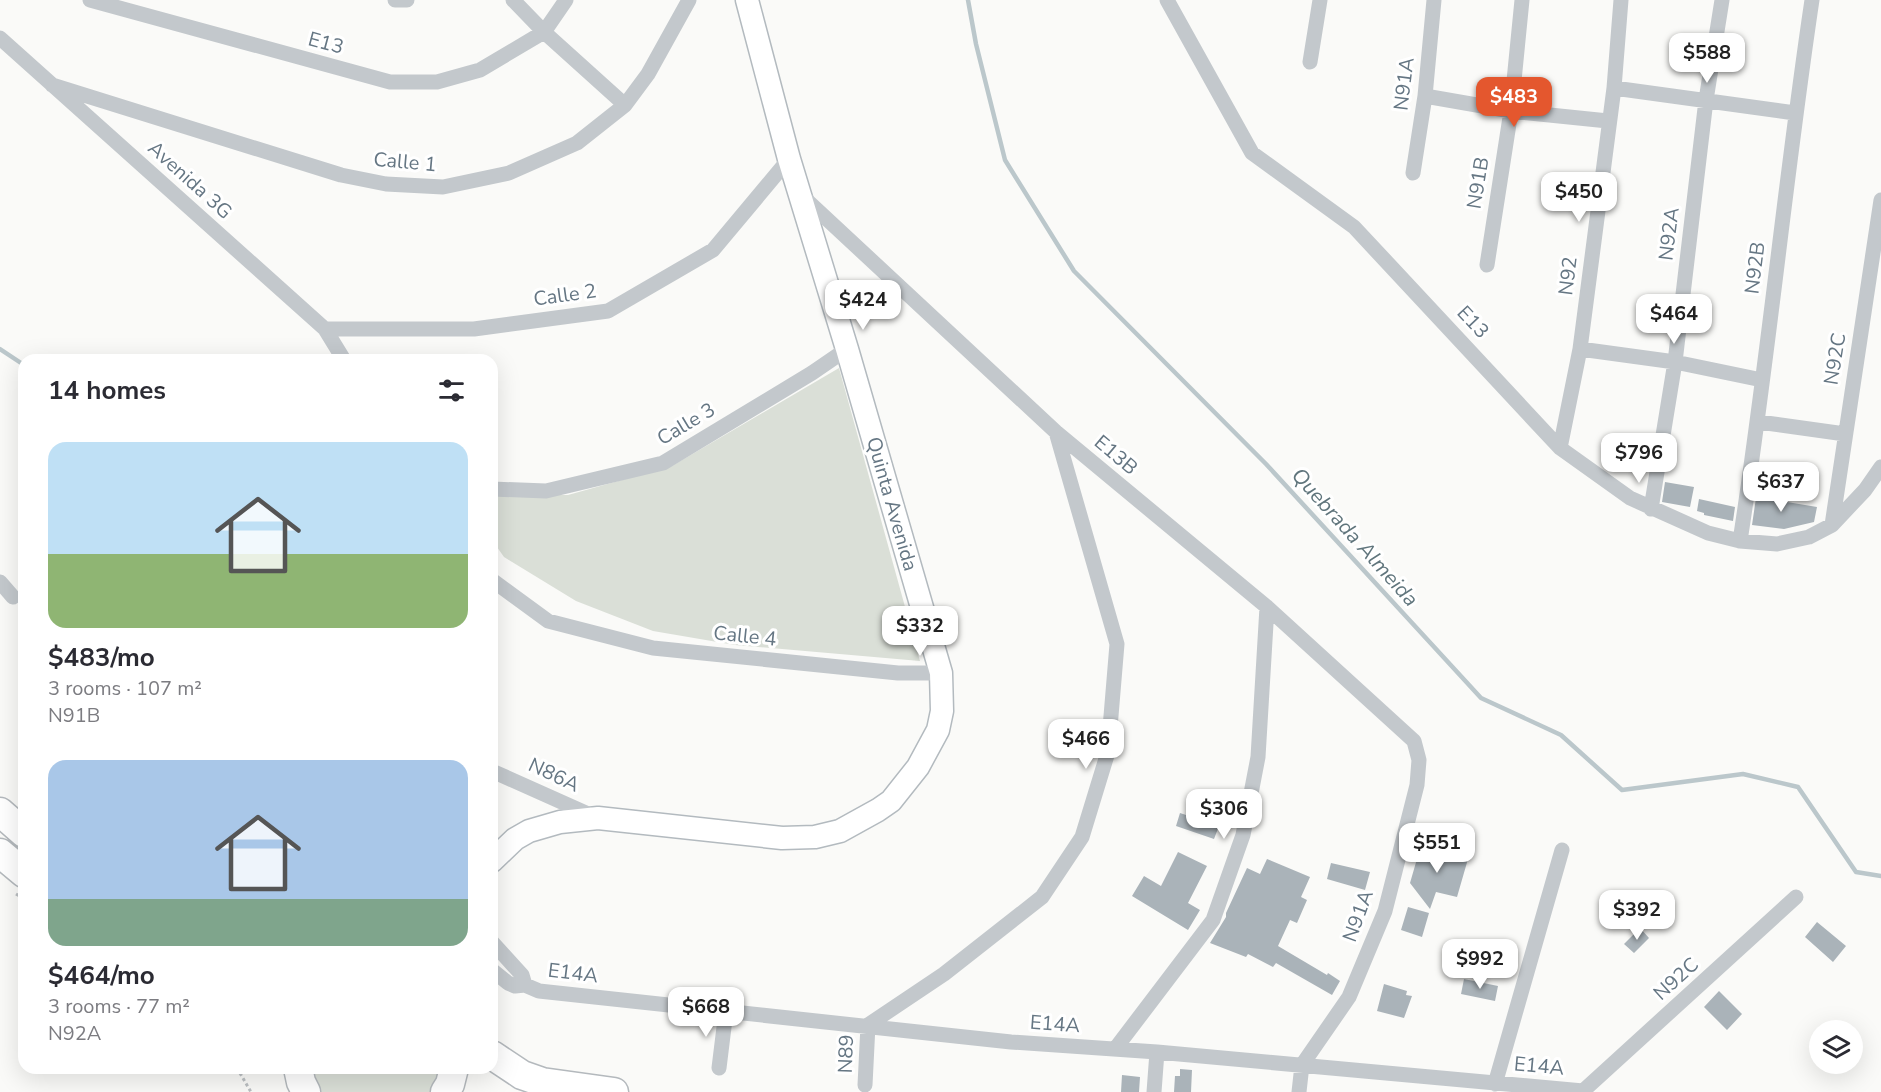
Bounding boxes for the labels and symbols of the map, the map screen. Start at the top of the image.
street label: E13 [305,25,347,61]
pin: $588 [1671,33,1743,84]
street label: N91A [1387,55,1421,112]
pin: $483 [1478,77,1550,128]
street label: Avenida 3G [142,135,238,225]
street label: Calle 1 [372,146,438,178]
street label: N91B [1461,155,1495,211]
pin: $450 [1543,172,1615,223]
street label: N92A [1652,205,1686,262]
street label: N92B [1738,240,1772,296]
street label: N92 [1552,255,1584,297]
street label: Calle 2 [532,277,598,313]
pin: $424 [827,280,899,331]
pin: $464 [1638,294,1710,345]
street label: E13 [1451,300,1495,344]
street label: N92C [1818,331,1852,387]
street label: Calle 3 [652,396,720,452]
street label: E13B [1088,429,1144,481]
pin: $796 [1603,433,1675,484]
street label: Quinta Avenida [860,434,924,574]
water label: Quebrada Almeida [1285,462,1425,612]
pin: $637 [1745,462,1817,513]
pin: $332 [884,606,956,657]
street label: Calle 4 [712,619,778,653]
pin: $466 [1050,719,1122,770]
street label: N86A [524,751,584,799]
pin: $306 [1188,789,1260,840]
pin: $551 [1401,823,1473,874]
street label: N91A [1336,886,1380,946]
pin: $392 [1601,890,1673,941]
pin: $992 [1444,939,1516,990]
street label: N92C [1648,951,1704,1007]
street label: E14A [546,957,600,990]
pin: $668 [670,987,742,1038]
street label: E14A [1029,1009,1081,1039]
street label: N89 [832,1034,860,1074]
street label: E14A [1513,1050,1566,1082]

